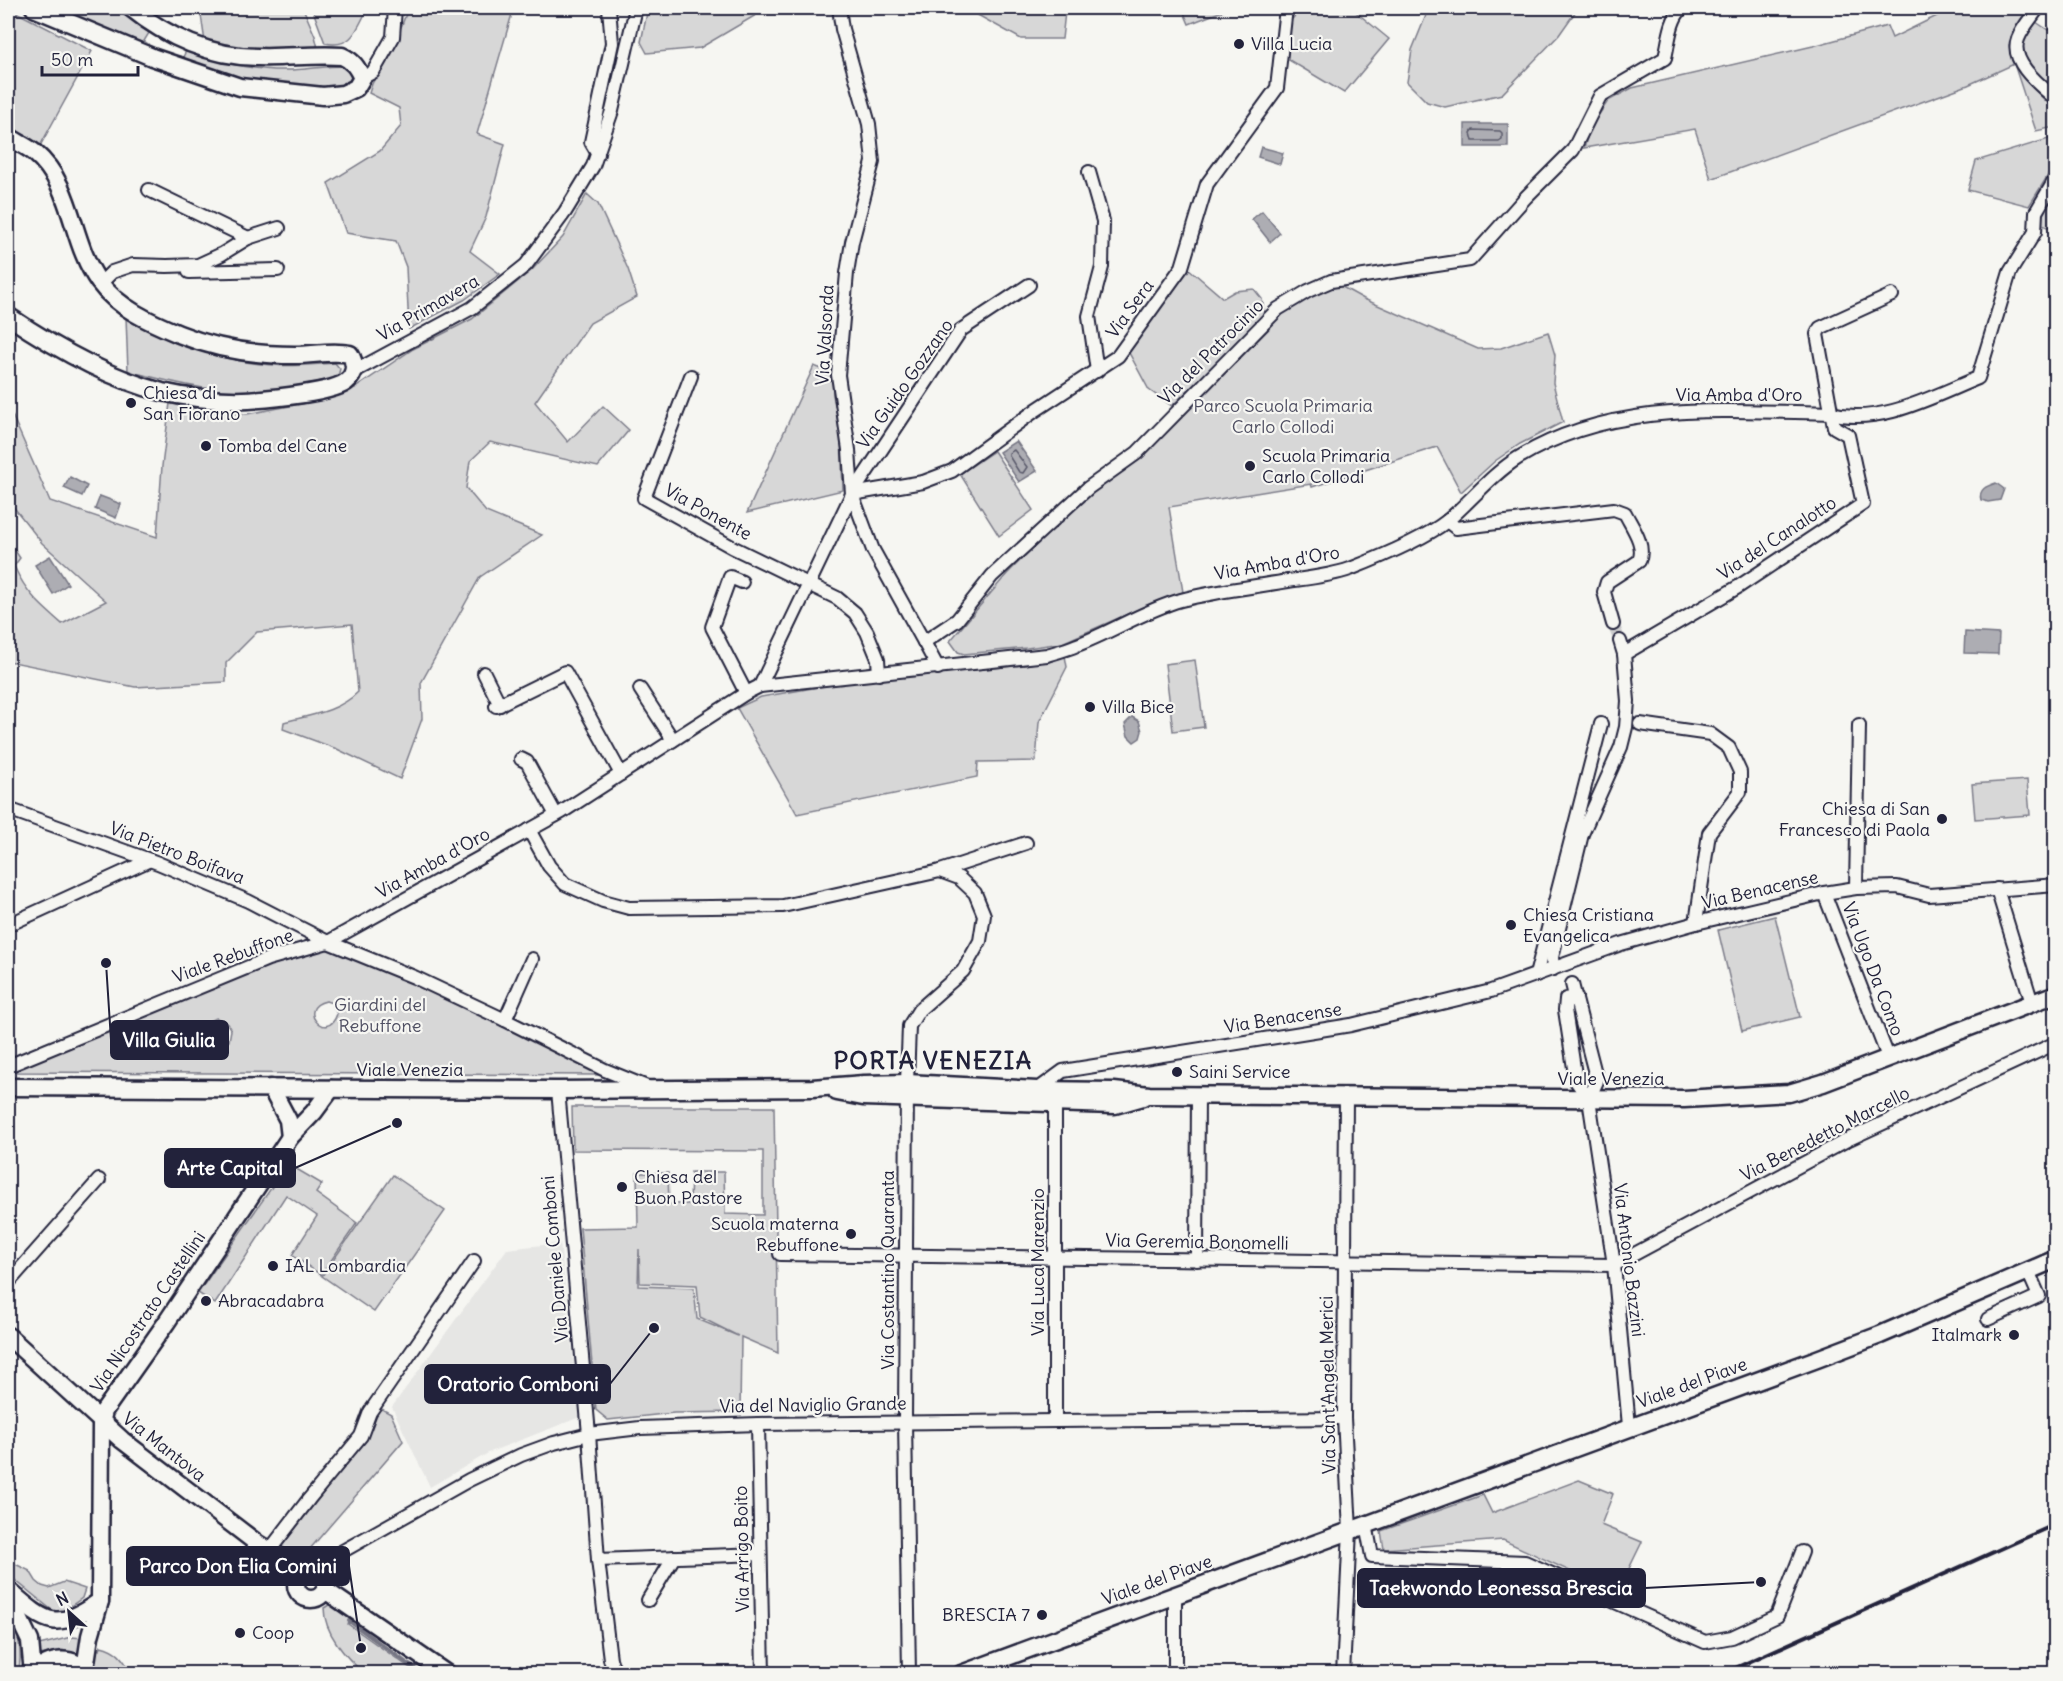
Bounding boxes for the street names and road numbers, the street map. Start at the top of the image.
street label: Via Primavera [373,269,483,346]
street label: Via Sera [1101,275,1159,343]
street label: Via Valsorda [810,284,839,386]
street label: Via del Patrocinio [1153,294,1268,409]
street label: Via Guido Gozzano [851,314,958,453]
street label: Via Amba d'Oro [1676,383,1802,406]
street label: Via Ponente [661,478,756,545]
street label: Via del Canalotto [1713,491,1841,585]
street label: Via Amba d'Oro [1212,540,1341,585]
street label: Via Pietro Boifava [106,816,248,889]
street label: Via Amba d'Oro [372,822,494,903]
street label: Via Benacense [1699,865,1820,914]
street label: Via Ugo Da Como [1837,899,1910,1039]
street label: Viale Rebuffone [169,923,296,988]
street label: Via Benacense [1222,997,1343,1038]
street label: Viale Venezia [357,1058,463,1081]
street label: Viale Venezia [1558,1067,1664,1090]
street label: Via Benedetto Marcello [1736,1081,1913,1186]
street label: Via Costantino Quaranta [876,1170,899,1370]
street label: Via Daniele Comboni [536,1175,573,1343]
street label: Via Antonio Bazzini [1609,1182,1650,1338]
street label: Via Luca Marenzio [1026,1188,1049,1336]
street label: Via Nicostrato Castellini [85,1227,210,1397]
street label: Via Geremia Bonomelli [1105,1228,1289,1255]
street label: Via Sant'Angela Merici [1314,1296,1341,1474]
street label: Viale del Piave [1634,1352,1750,1413]
street label: Via del Naviglio Grande [719,1391,907,1418]
street label: Via Mantova [118,1407,211,1486]
street label: Via Arrigo Boito [729,1485,754,1613]
street label: Viale del Piave [1099,1549,1215,1610]

